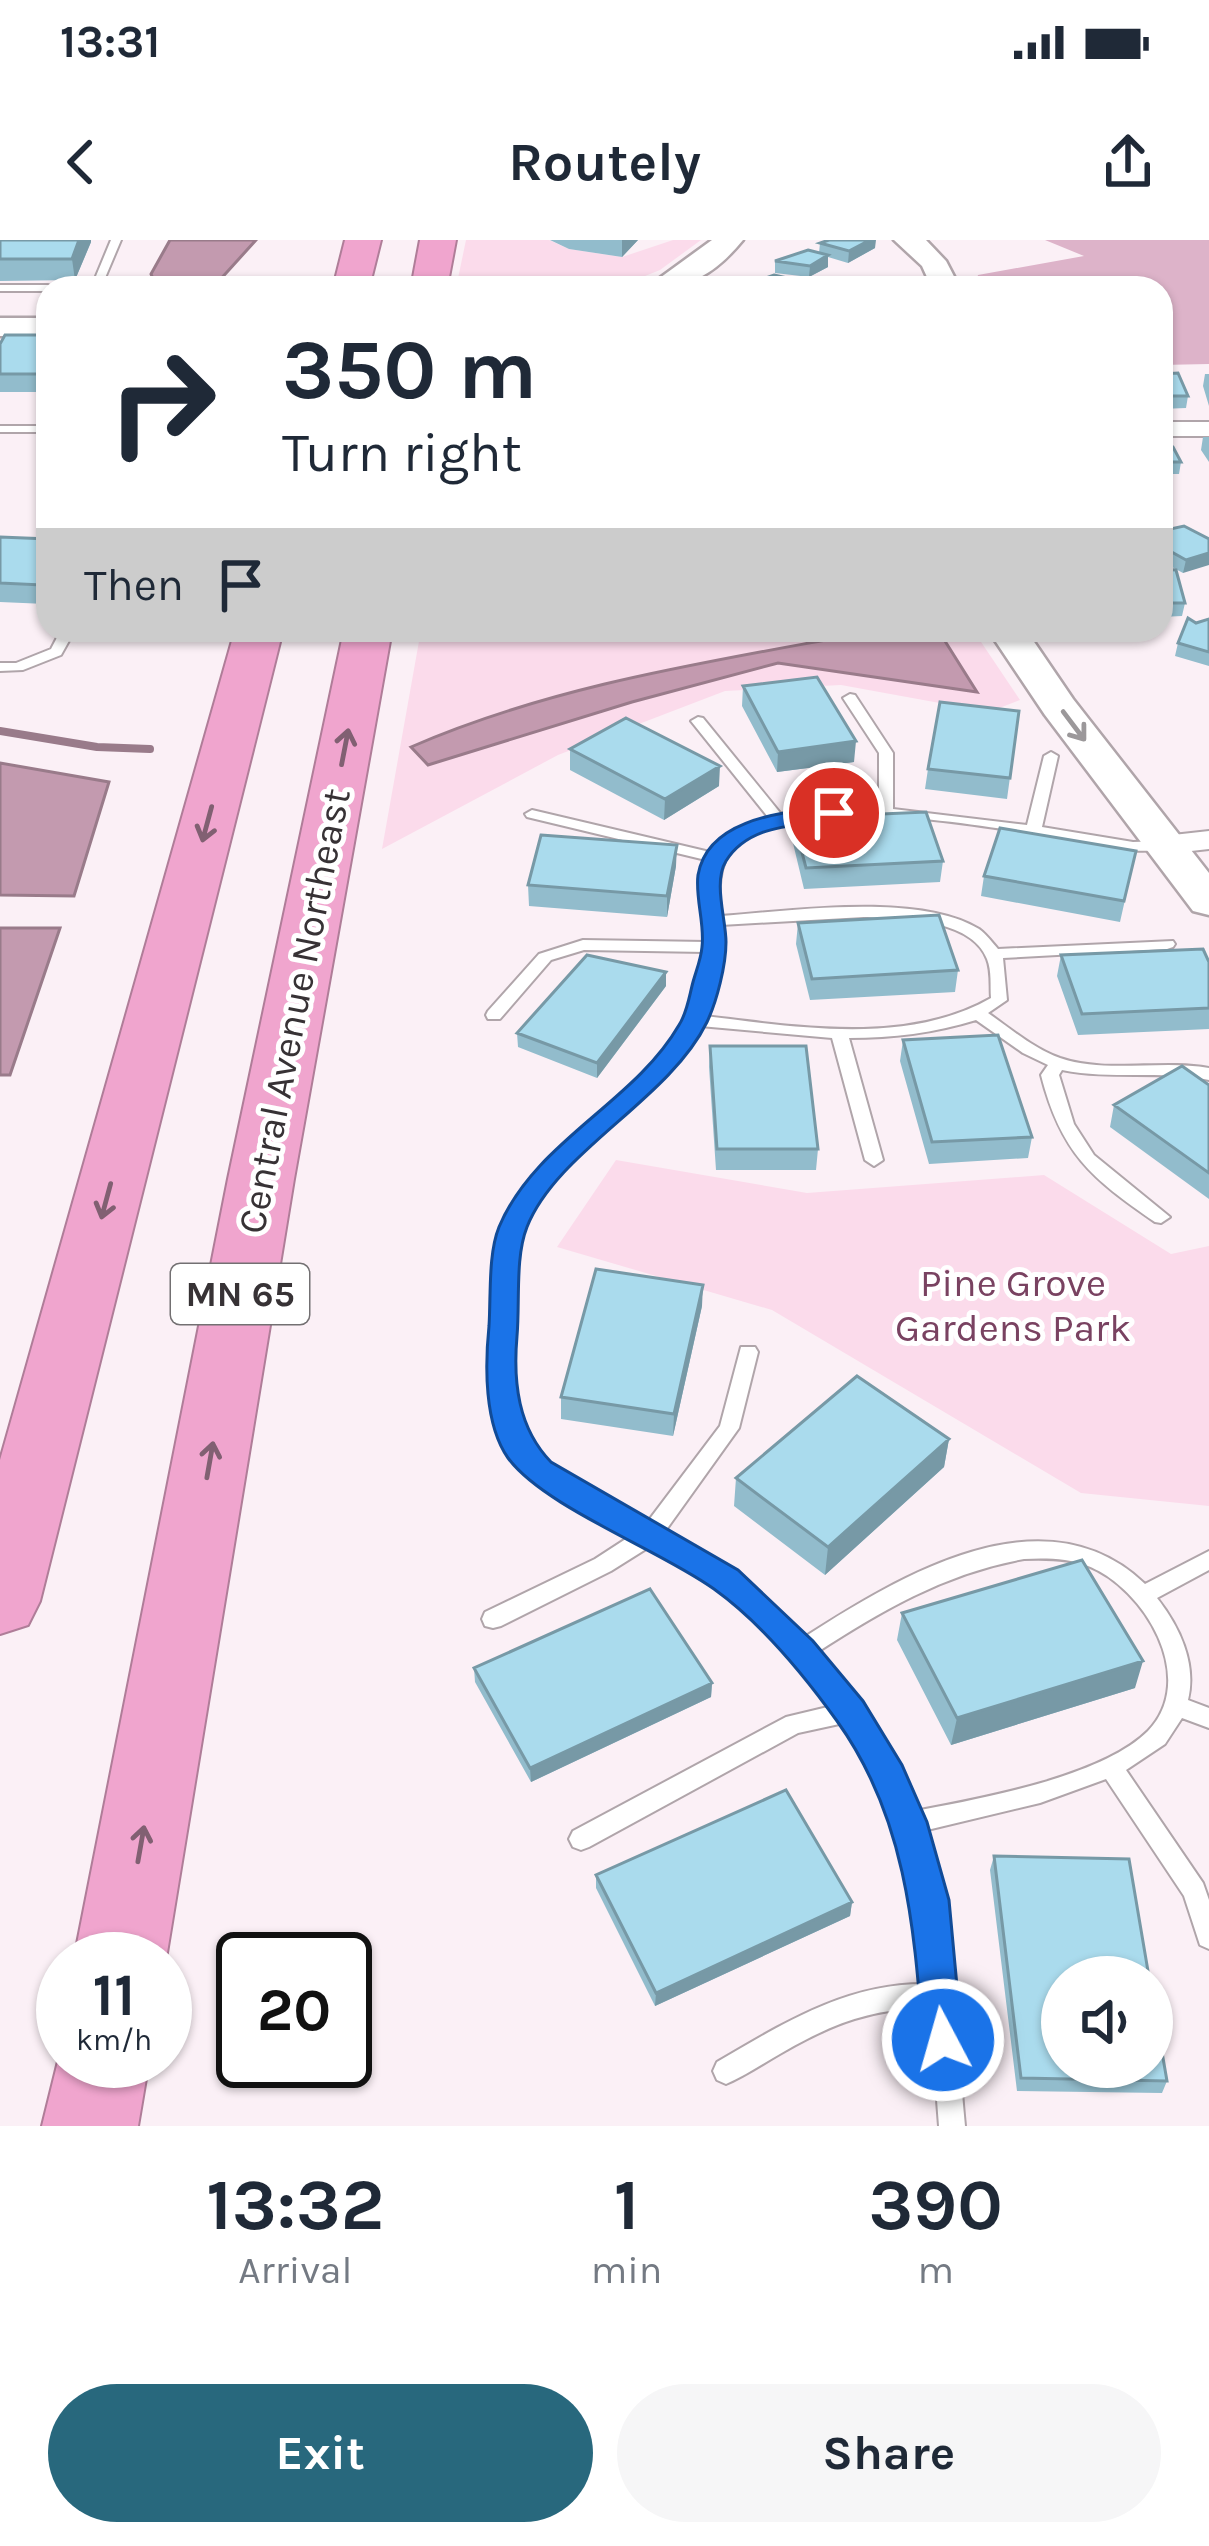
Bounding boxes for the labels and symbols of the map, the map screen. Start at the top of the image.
one-way arrow [1060,710,1086,742]
one-way arrow [335,728,357,767]
pin [783,762,885,864]
street label: Central Avenue Northeast [228,785,360,1237]
one-way arrow [194,804,216,842]
one-way arrow [94,1181,116,1219]
park label: Pine Grove Gardens Park [895,1260,1131,1351]
road number: MN 65 [171,1264,309,1324]
one-way arrow [200,1441,222,1480]
one-way arrow [131,1825,153,1864]
speed limit sign: 20 [216,1932,372,2088]
position arrow [880,1977,1006,2103]

